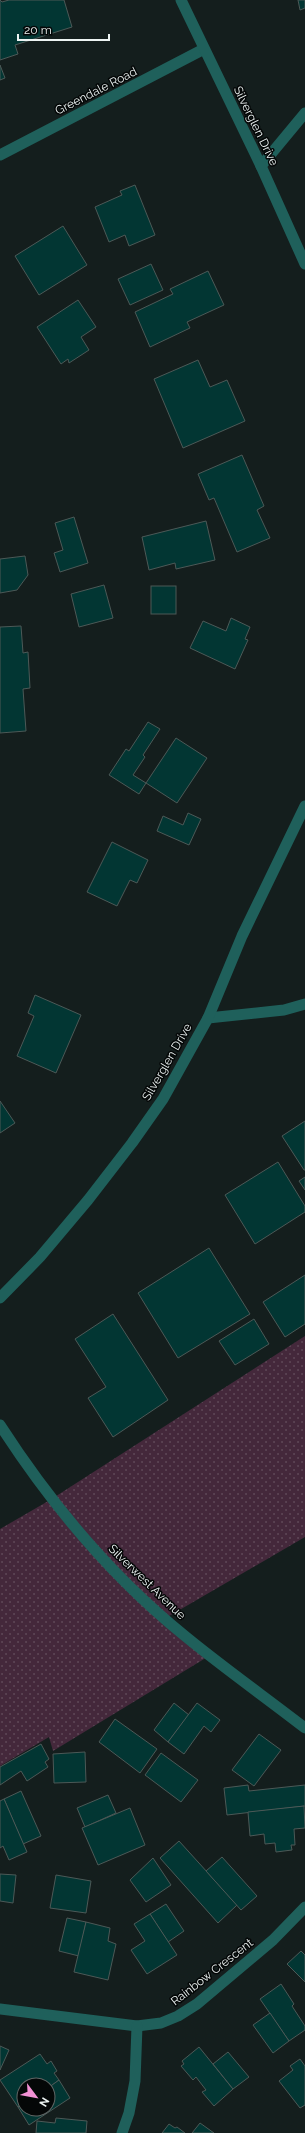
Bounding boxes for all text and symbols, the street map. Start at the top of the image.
scale bar [18,16,109,42]
text: 20 m [24,23,52,37]
street label: Greendale Road [53,64,139,118]
street label: Silverglen Drive [231,84,281,168]
street label: Silverglen Drive [139,1021,195,1103]
street label: Silverwest Avenue [106,1542,188,1622]
street label: Rainbow Crescent [168,1936,256,2008]
north arrow [16,2077,56,2117]
text: N [36,2095,52,2109]

